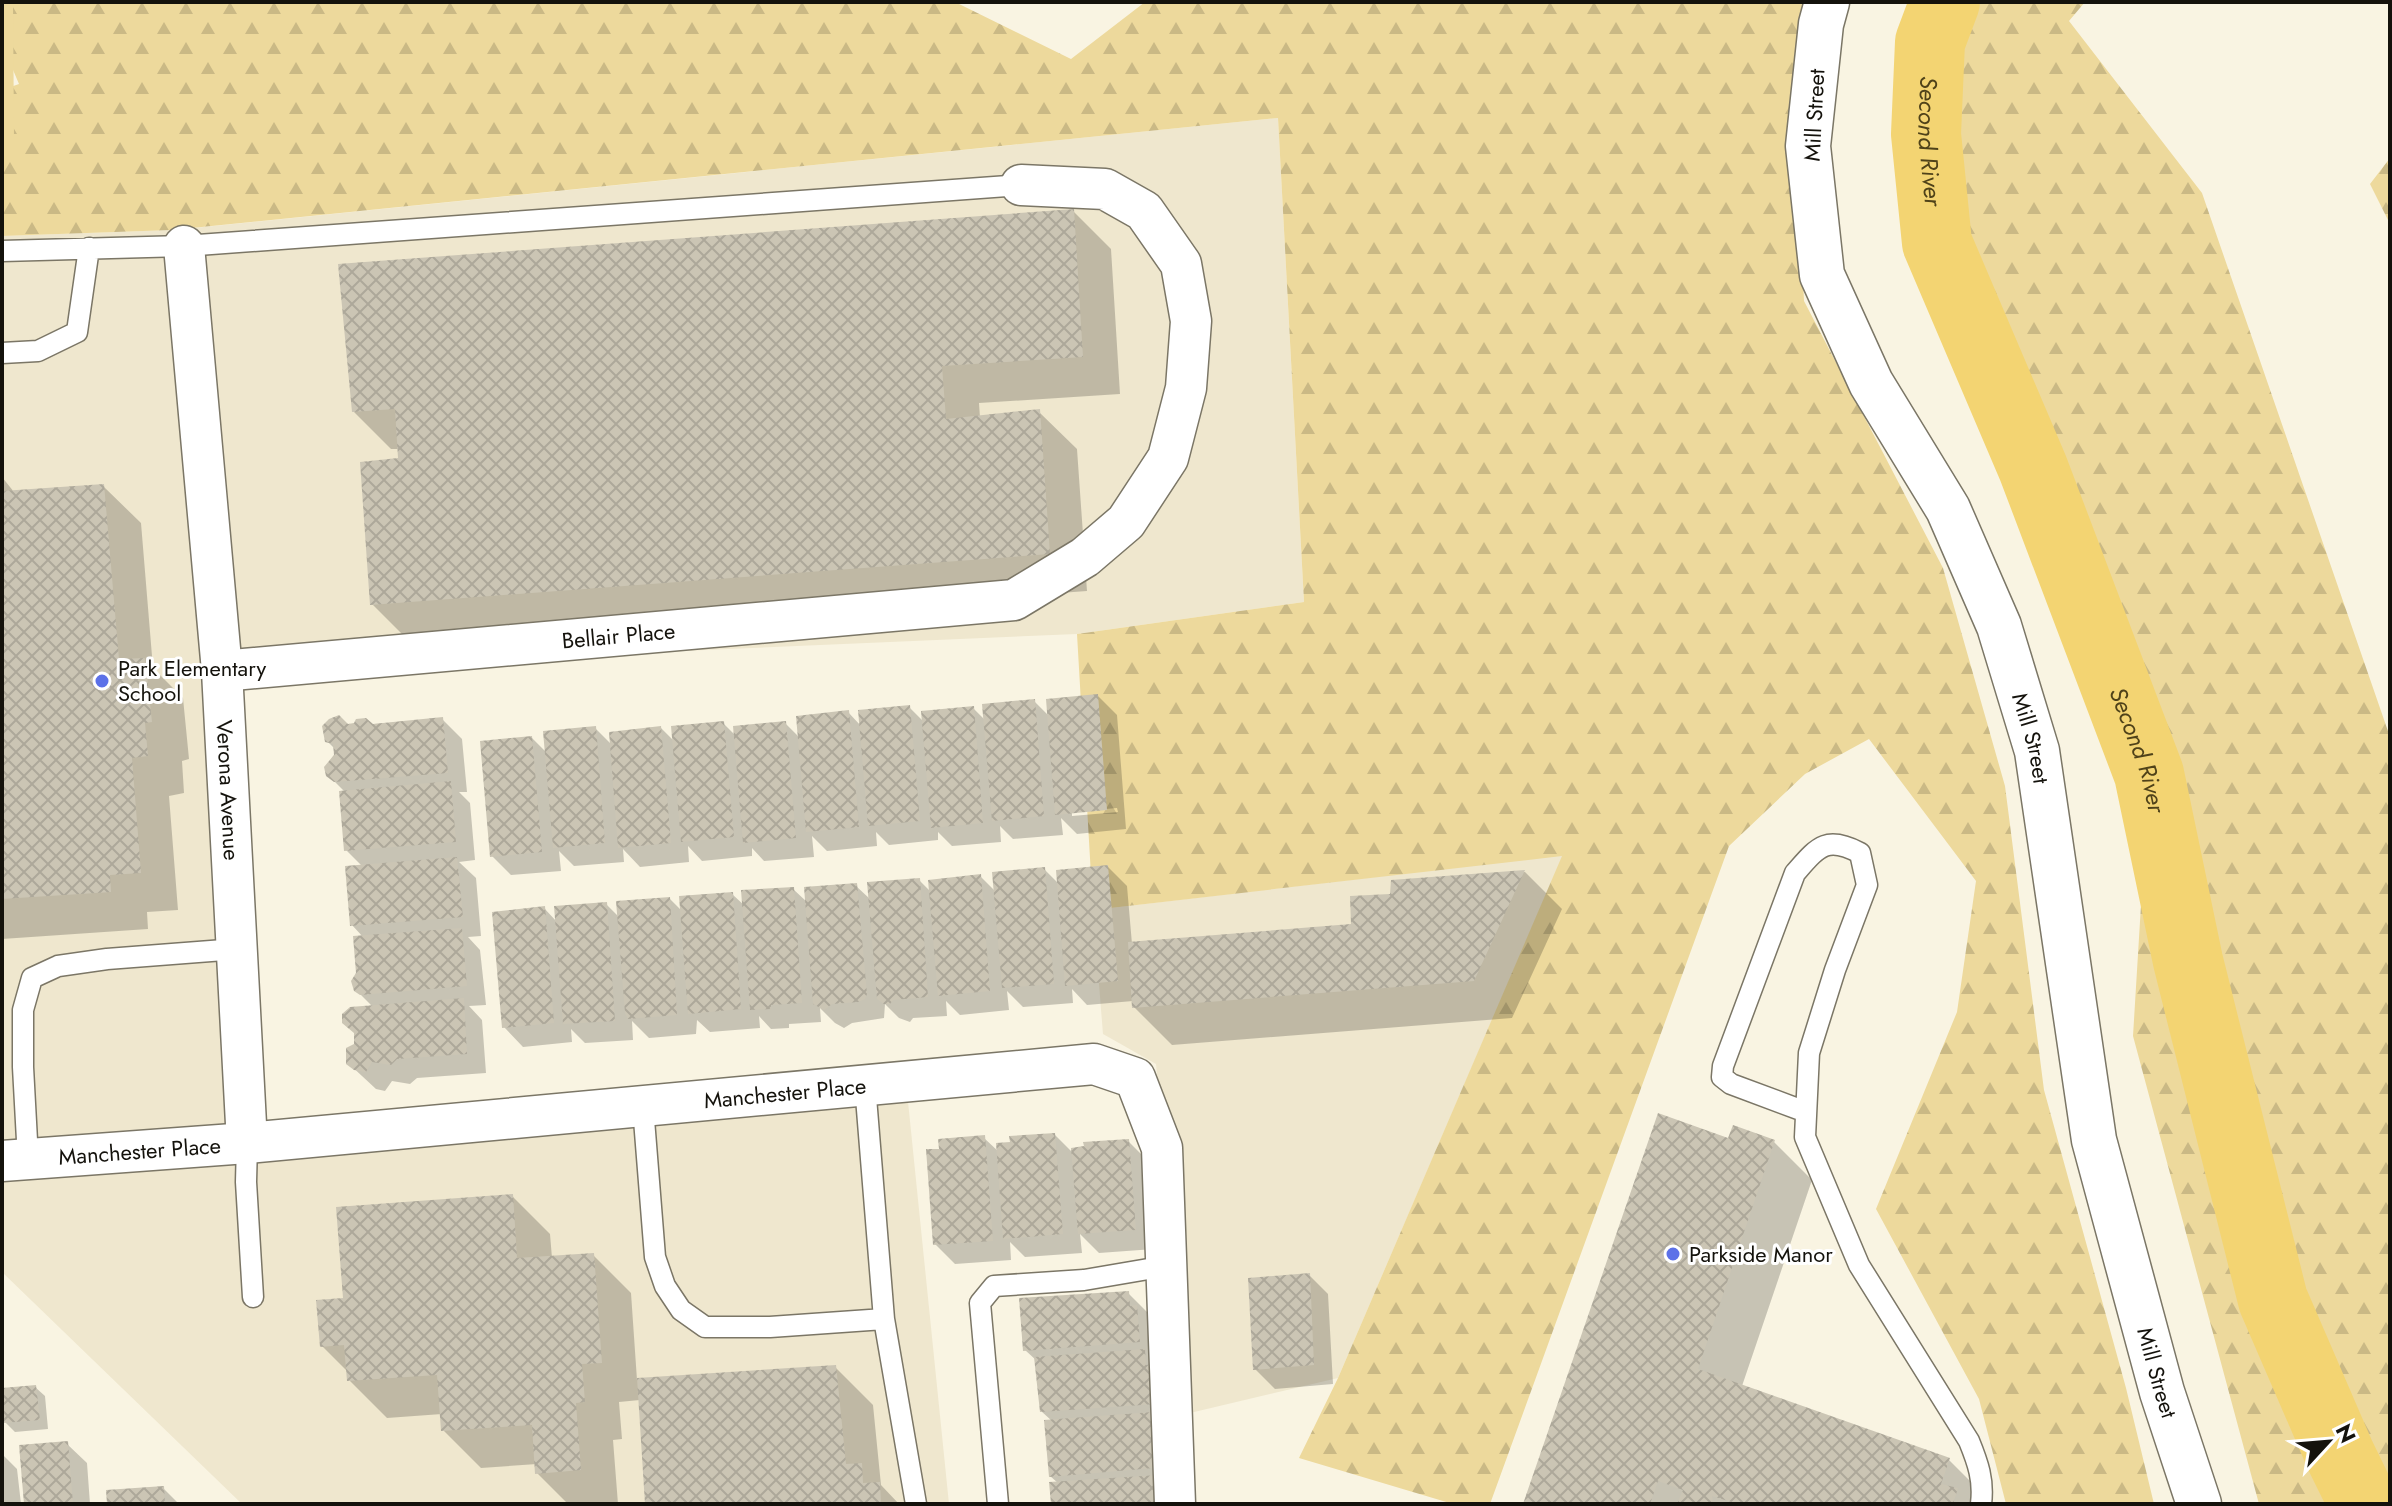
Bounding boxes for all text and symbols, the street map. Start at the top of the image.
street label: Mill Street [1796,67,1832,162]
water label: Second River [1909,75,1951,210]
street label: Bellair Place [560,614,677,656]
place label: Park Elementary School [118,652,266,709]
marker: Park Elementary School [93,672,111,690]
water label: Second River [2101,682,2175,818]
street label: Mill Street [2004,689,2058,786]
street label: Verona Avenue [209,719,248,861]
street label: Manchester Place [703,1069,867,1116]
street label: Manchester Place [57,1129,222,1173]
place label: Parkside Manor [1689,1238,1833,1270]
marker: Parkside Manor [1664,1245,1682,1263]
street label: Mill Street [2129,1324,2186,1423]
north arrow [2288,1402,2368,1482]
text: N [2328,1418,2364,1448]

